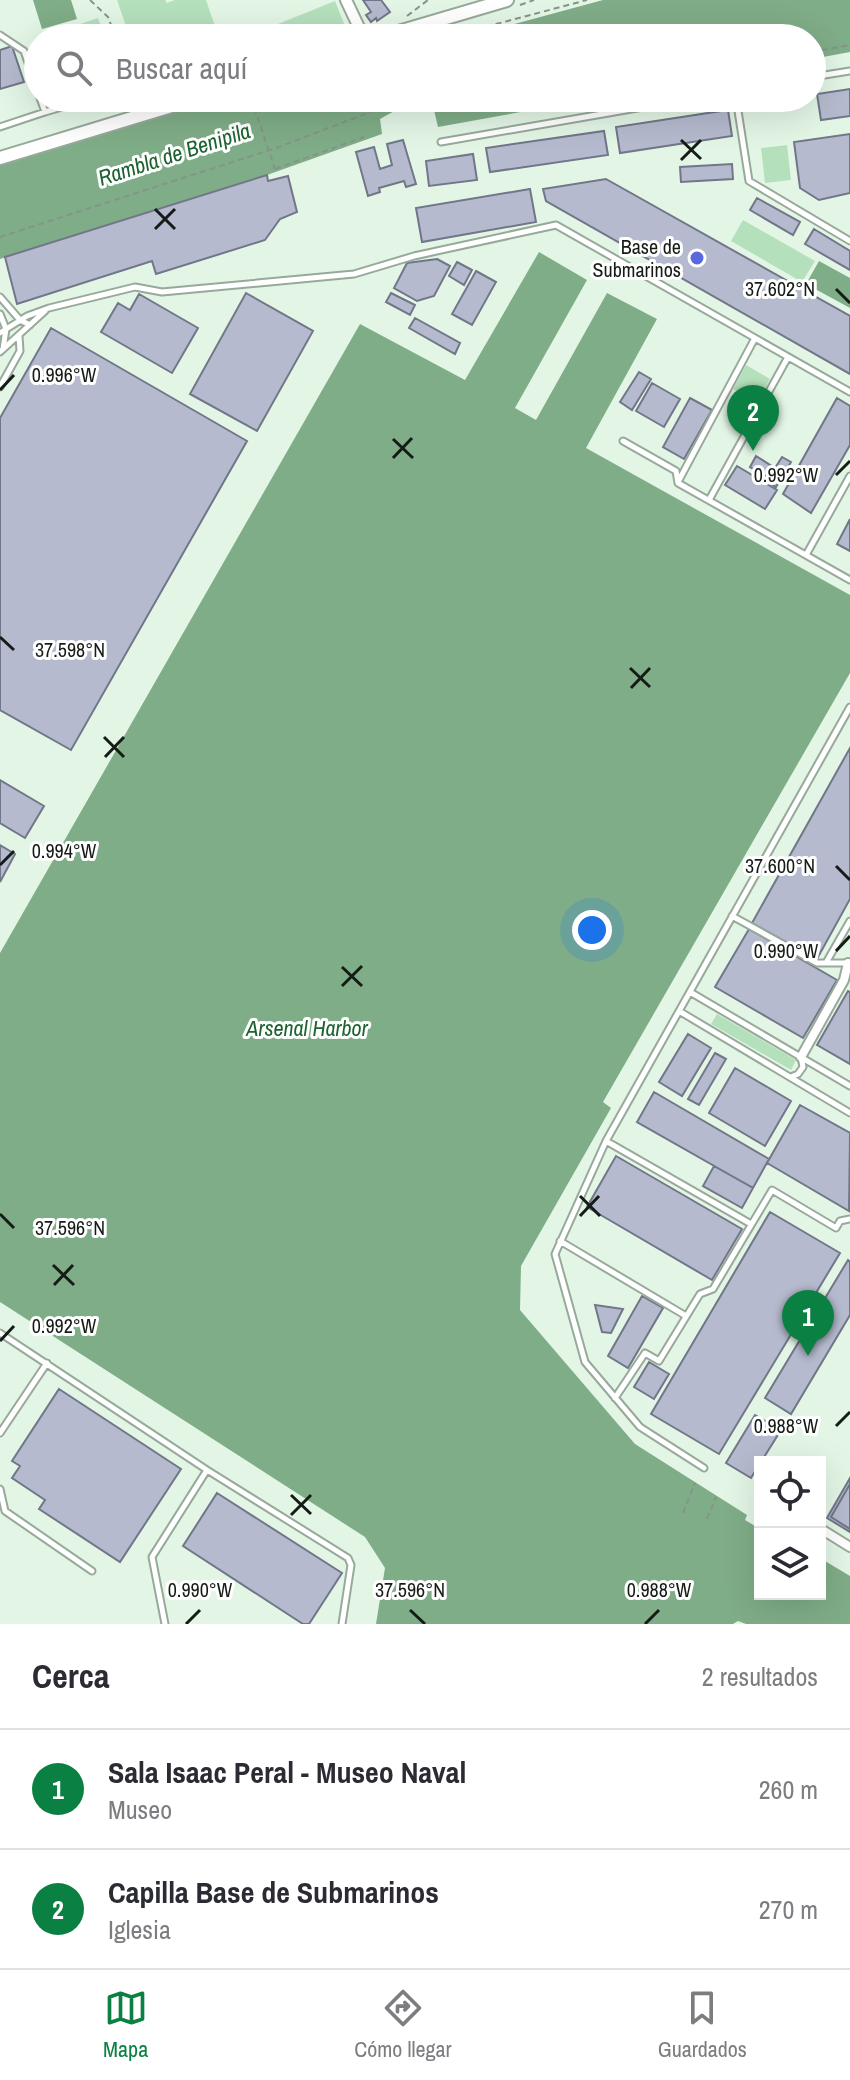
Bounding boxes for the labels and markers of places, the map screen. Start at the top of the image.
place label: Base de Submarinos [593,233,681,283]
marker: Base de Submarinos [688,249,706,267]
pin: 2 [727,385,779,451]
pin: 1 [782,1290,834,1356]

